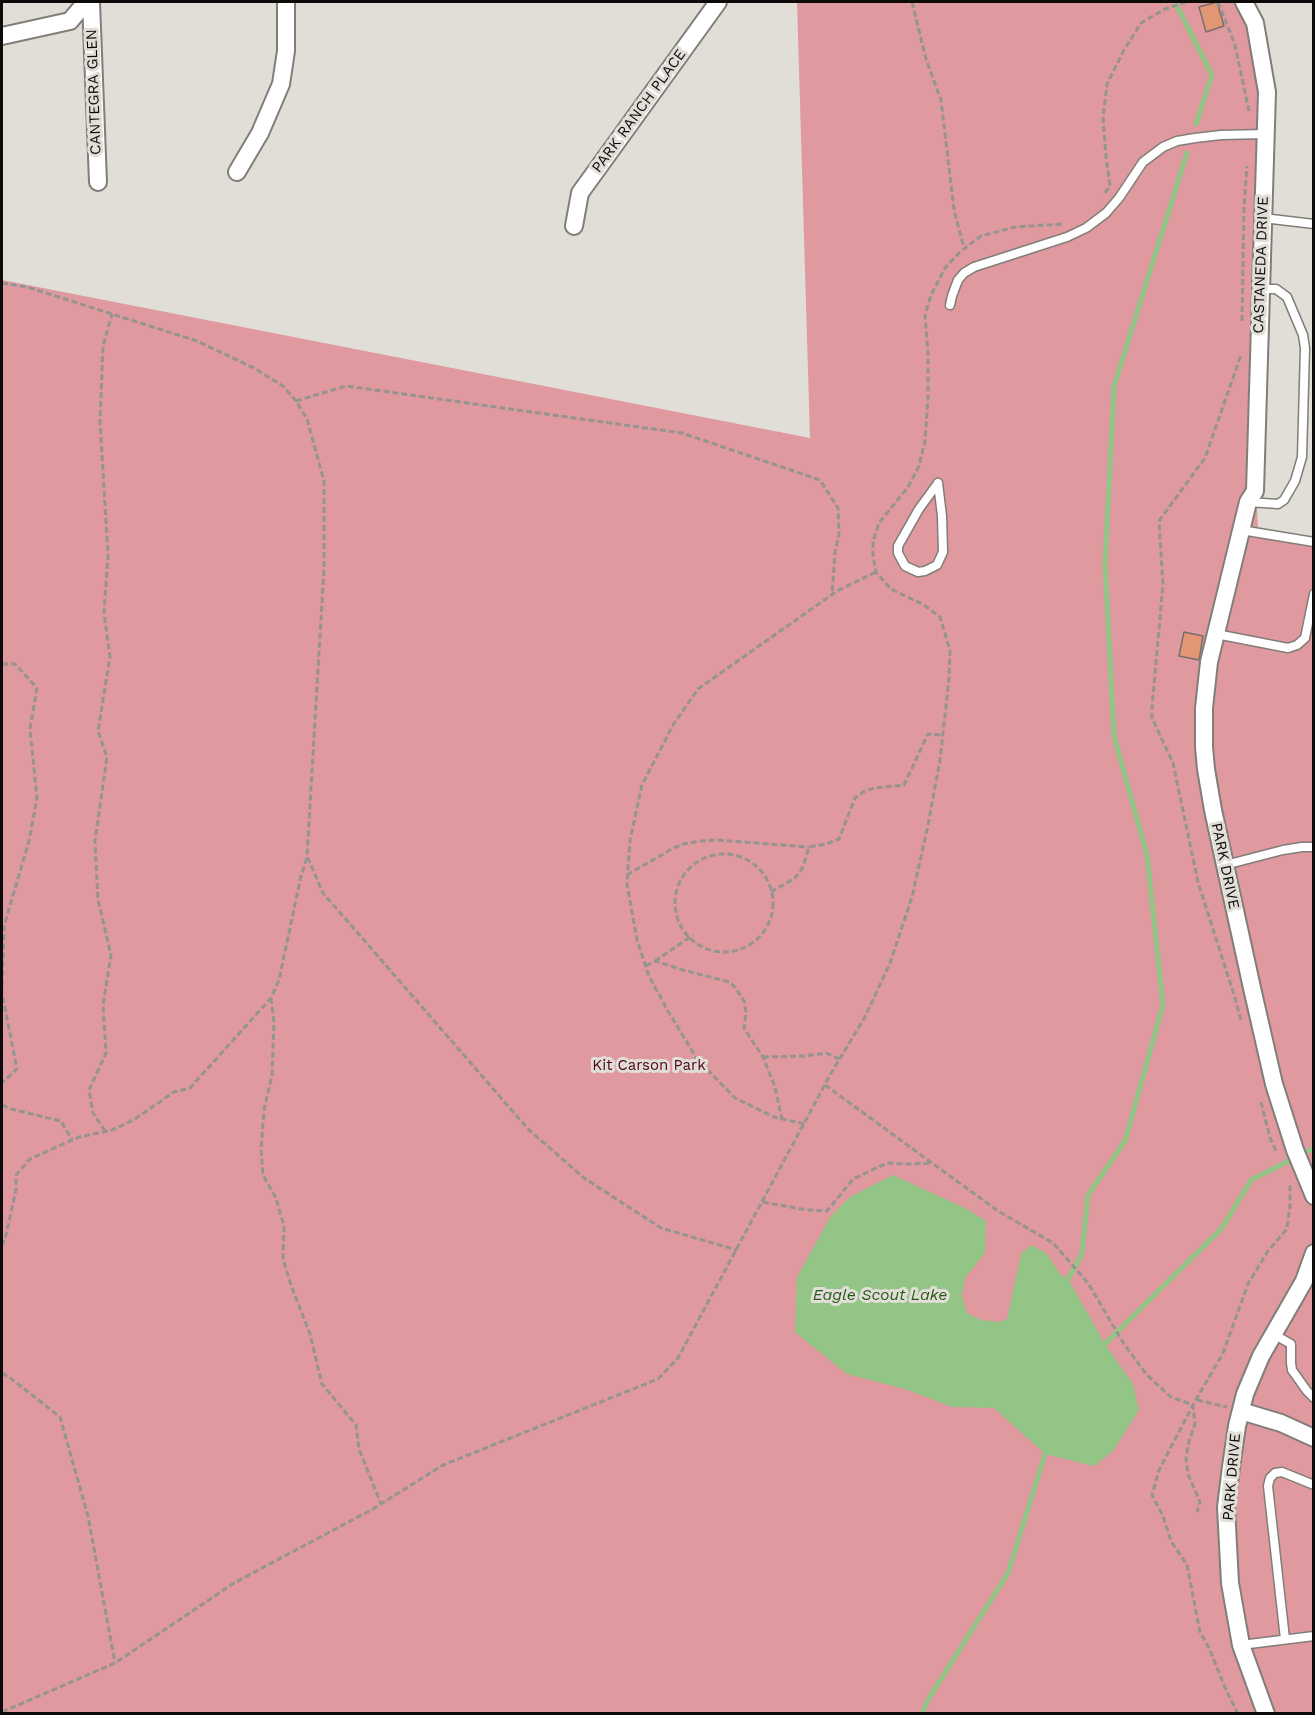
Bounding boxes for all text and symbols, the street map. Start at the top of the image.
street label: CANTEGRA GLEN [83,29,105,155]
street label: PARK RANCH PLACE [588,46,690,176]
street label: CASTANEDA DRIVE [1250,196,1272,334]
street label: PARK DRIVE [1207,821,1243,911]
park label: Kit Carson Park [592,1057,706,1075]
water label: Eagle Scout Lake [813,1285,947,1305]
street label: PARK DRIVE [1219,1432,1245,1522]

